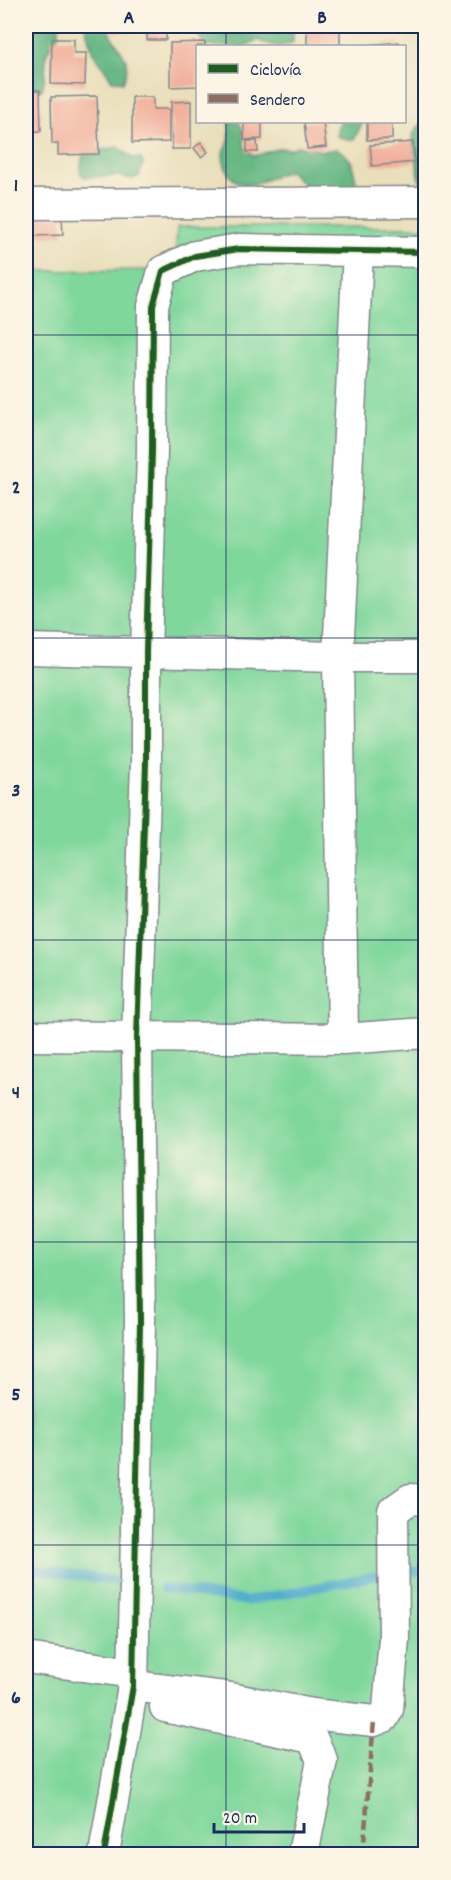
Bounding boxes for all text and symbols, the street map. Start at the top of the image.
text: A [124,5,135,33]
text: B [317,5,327,33]
legend [196,45,406,123]
text: Ciclovía [250,59,302,84]
text: Sendero [250,89,305,114]
text: 1 [14,173,18,201]
text: 2 [12,475,20,503]
text: 3 [12,778,20,806]
text: 4 [12,1080,20,1108]
text: 5 [11,1382,21,1410]
text: 6 [11,1685,21,1713]
scale bar [214,1796,304,1834]
text: 20 m [223,1807,257,1832]

